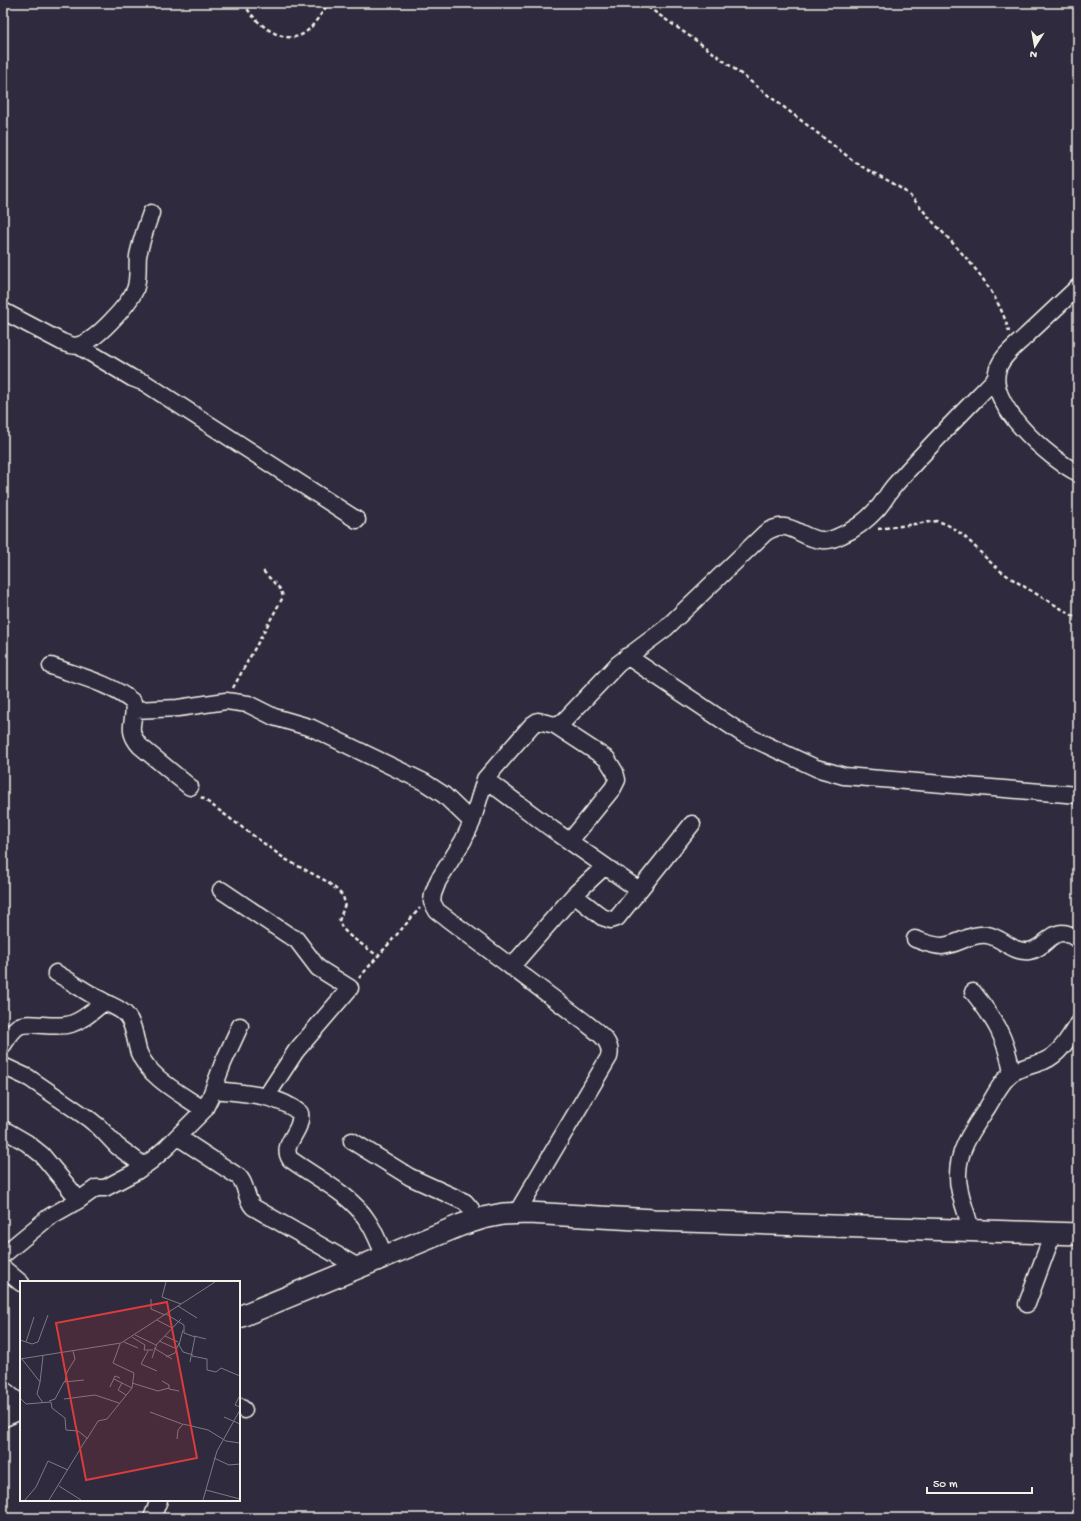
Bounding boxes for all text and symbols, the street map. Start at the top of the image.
north arrow [1015,26,1055,66]
text: N [1029,47,1038,60]
inset map [20,1281,240,1501]
scale bar [927,1469,1032,1495]
text: 50 m [933,1478,958,1492]

